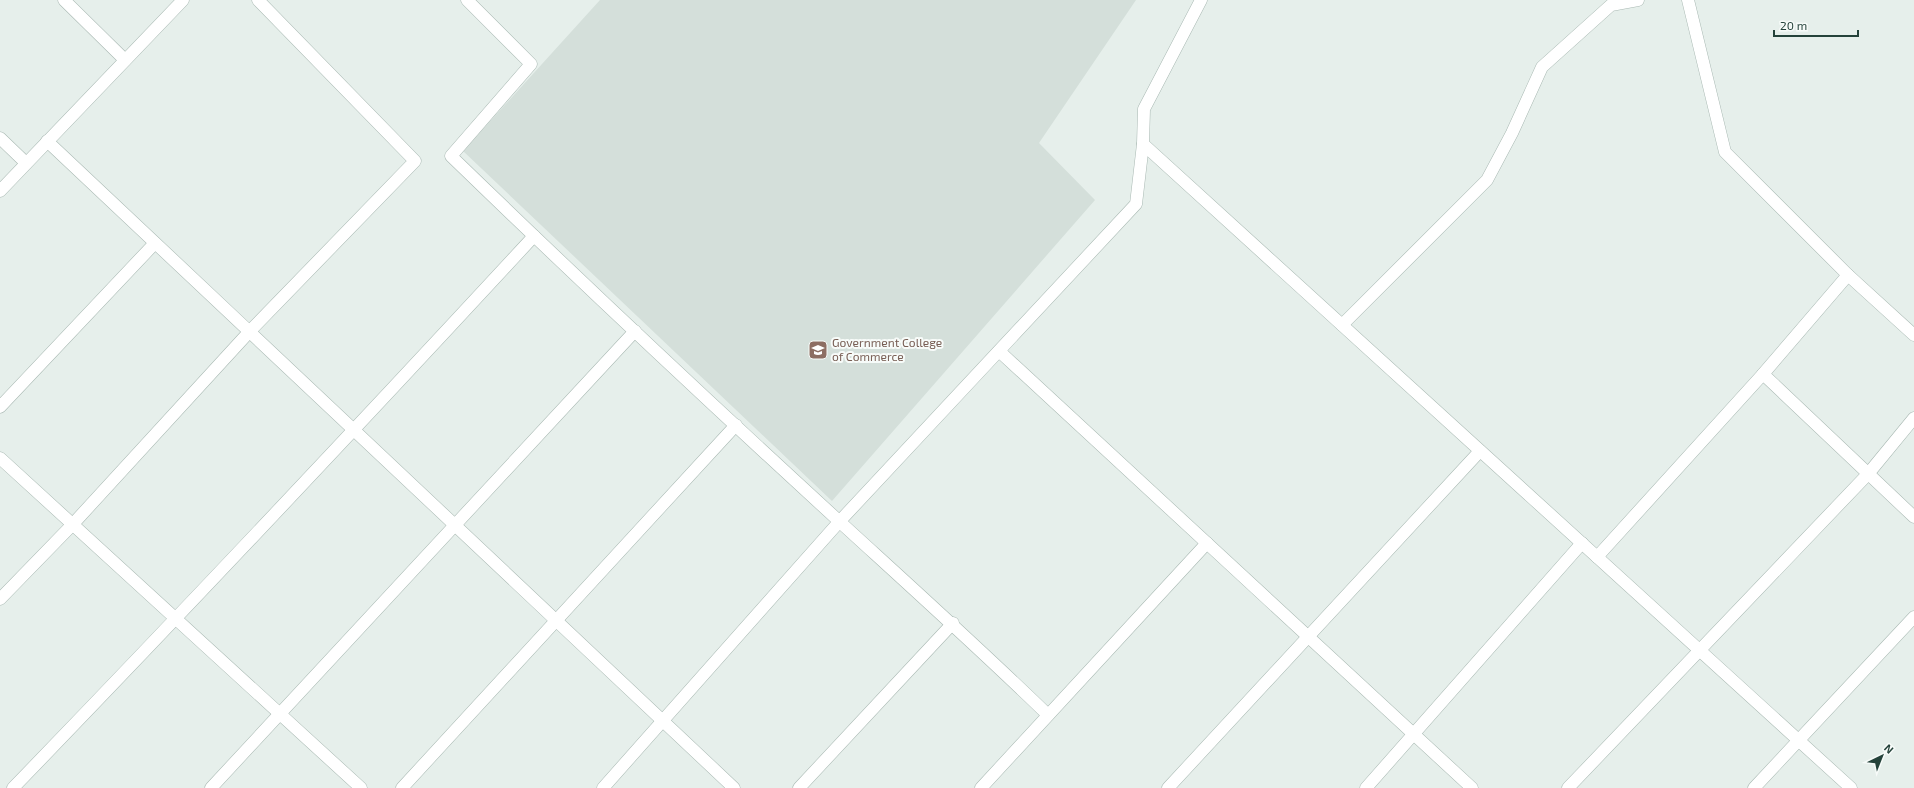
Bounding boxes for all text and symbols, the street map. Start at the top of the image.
scale bar [1774,12,1858,38]
text: 20 m [1780,18,1807,32]
place label: Government College of Commerce [832,335,942,363]
school or university icon: Government College of Commerce [807,339,829,361]
north arrow [1862,736,1902,776]
text: N [1882,741,1897,756]

